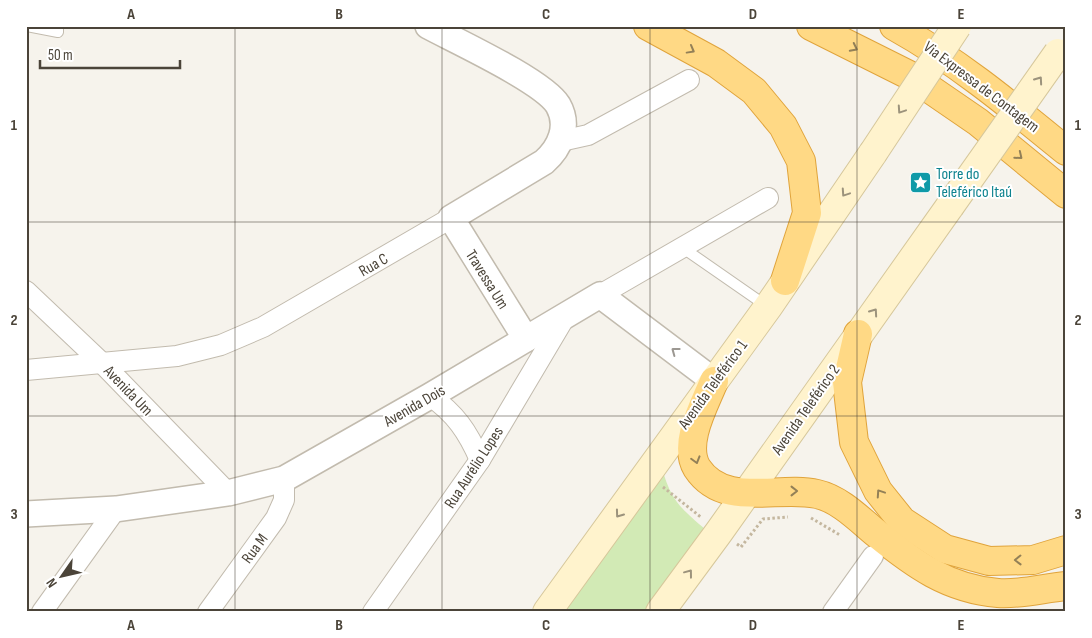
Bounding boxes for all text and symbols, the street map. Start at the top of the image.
text: A [126,5,135,24]
text: B [335,5,343,24]
text: C [542,5,550,24]
text: D [749,5,757,24]
text: E [958,5,965,24]
scale bar [40,38,180,70]
street label: Via Expressa de Contagem [920,38,1043,137]
one-way arrow [849,42,858,52]
one-way arrow [685,44,694,54]
text: 50 m [48,46,73,65]
one-way arrow [1033,76,1042,86]
one-way arrow [898,105,907,114]
text: 1 [11,116,18,135]
text: 1 [1075,116,1082,135]
one-way arrow [1013,150,1022,158]
place label: Torre do Teleférico Itaú [936,165,1012,202]
place icon: Torre do Teleférico Itaú [908,170,932,194]
one-way arrow [842,187,851,197]
street label: Travessa Um [461,247,512,313]
street label: Rua C [356,249,392,281]
one-way arrow [868,308,877,317]
text: 2 [10,311,18,330]
text: 2 [1074,311,1082,330]
street label: Avenida Teleférico 1 [674,336,752,434]
one-way arrow [672,349,681,357]
street label: Avenida Um [99,361,156,420]
street label: Avenida Teleférico 2 [767,361,844,460]
street label: Avenida Dois [380,381,449,432]
street label: Rua Aurélio Lopes [441,423,508,512]
one-way arrow [690,455,700,464]
one-way arrow [790,486,798,496]
one-way arrow [877,489,886,498]
text: 3 [10,505,18,524]
text: 3 [1074,505,1082,524]
one-way arrow [616,508,625,518]
street label: Rua M [238,530,272,568]
north arrow [38,550,88,600]
one-way arrow [1014,555,1022,565]
one-way arrow [684,570,692,579]
text: N [42,575,61,591]
text: A [126,616,135,635]
text: B [335,616,343,635]
text: C [542,616,550,635]
text: D [749,616,757,635]
text: E [958,616,965,635]

